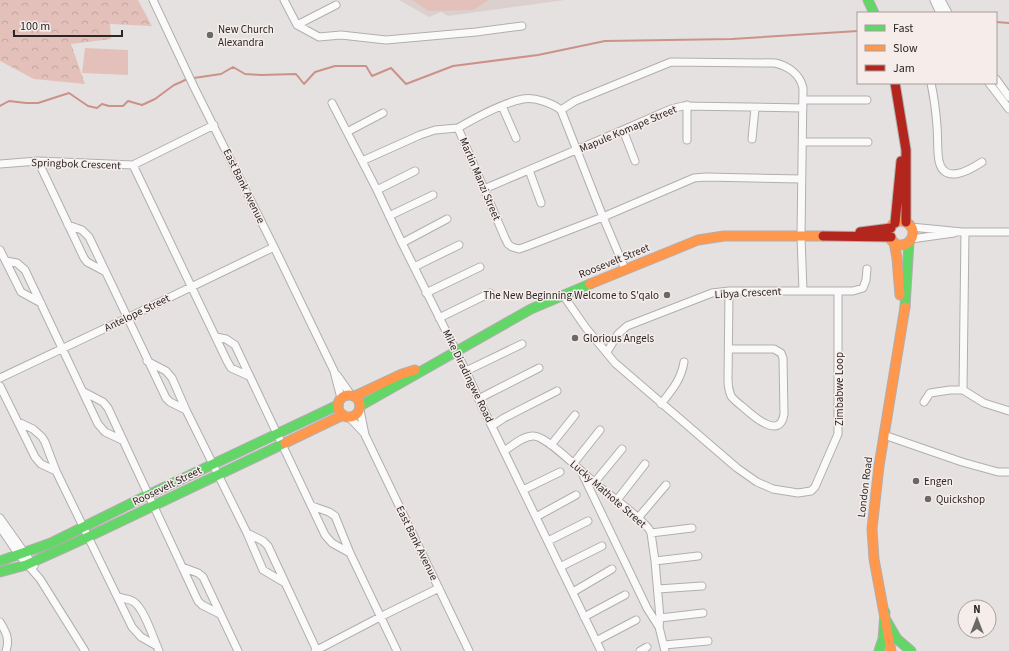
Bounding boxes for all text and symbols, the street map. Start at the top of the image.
scale bar [14,12,122,38]
legend [857,12,997,84]
text: 100 m [20,18,50,35]
text: Fast [893,20,913,37]
place label: New Church Alexandra [218,22,274,50]
marker: New Church Alexandra [205,30,215,40]
text: Slow [893,40,918,57]
text: Jam [893,60,915,77]
street label: Mapule Komape Street [577,102,679,156]
street label: Martin Manzi Street [456,135,504,223]
street label: East Bank Avenue [219,146,269,226]
street label: Springbok Crescent [31,155,121,173]
street label: Roosevelt Street [576,240,652,282]
street label: Libya Crescent [714,284,782,302]
place label: The New Beginning Welcome to S'qalo [483,288,659,303]
marker: The New Beginning Welcome to S'qalo [662,290,672,300]
street label: Antelope Street [102,291,172,335]
street label: Mike Diradingwe Road [439,327,497,425]
place label: Glorious Angels [583,331,654,346]
marker: Glorious Angels [570,333,580,343]
street label: Zimbabwe Loop [832,352,847,426]
street label: London Road [854,456,876,518]
street label: Lucky Mathote Street [567,457,650,532]
street label: Roosevelt Street [130,463,204,509]
place label: Engen [924,474,953,489]
marker: Engen [911,476,921,486]
place label: Quickshop [936,492,985,507]
marker: Quickshop [923,494,933,504]
street label: East Bank Avenue [392,503,442,583]
north arrow [957,599,997,639]
text: N [973,602,981,617]

